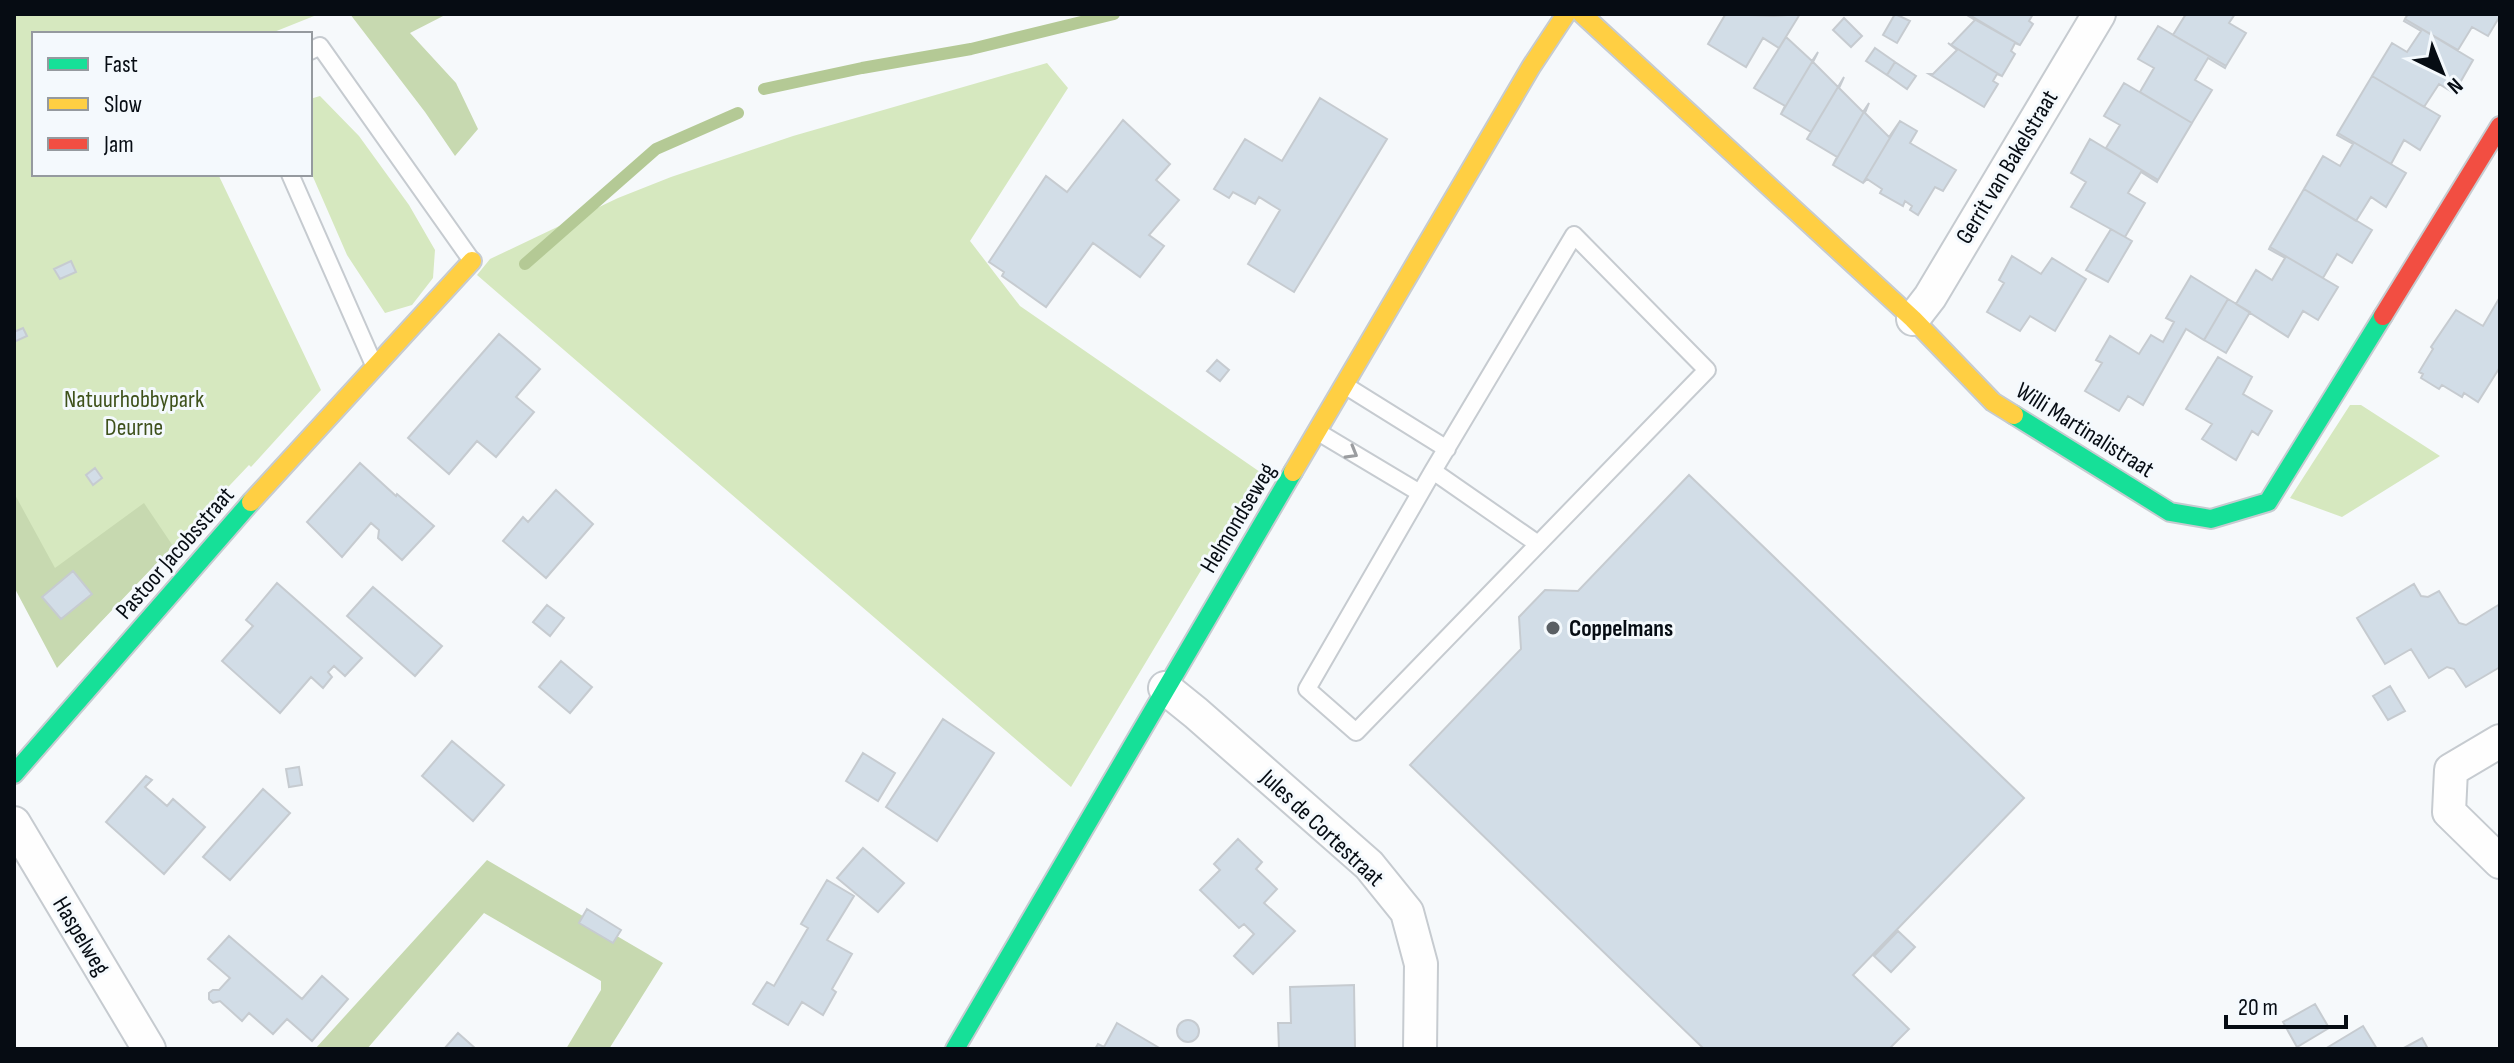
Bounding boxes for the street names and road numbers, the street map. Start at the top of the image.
street label: Gerrit van Bakelstraat [1950,85,2064,249]
street label: Willi Martinalistraat [2011,376,2159,484]
street label: Helmondseweg [1194,458,1282,578]
street label: Pastoor Jacobsstraat [110,481,240,625]
street label: Jules de Cortestraat [1253,763,1390,893]
street label: Haspelweg [46,891,116,981]

